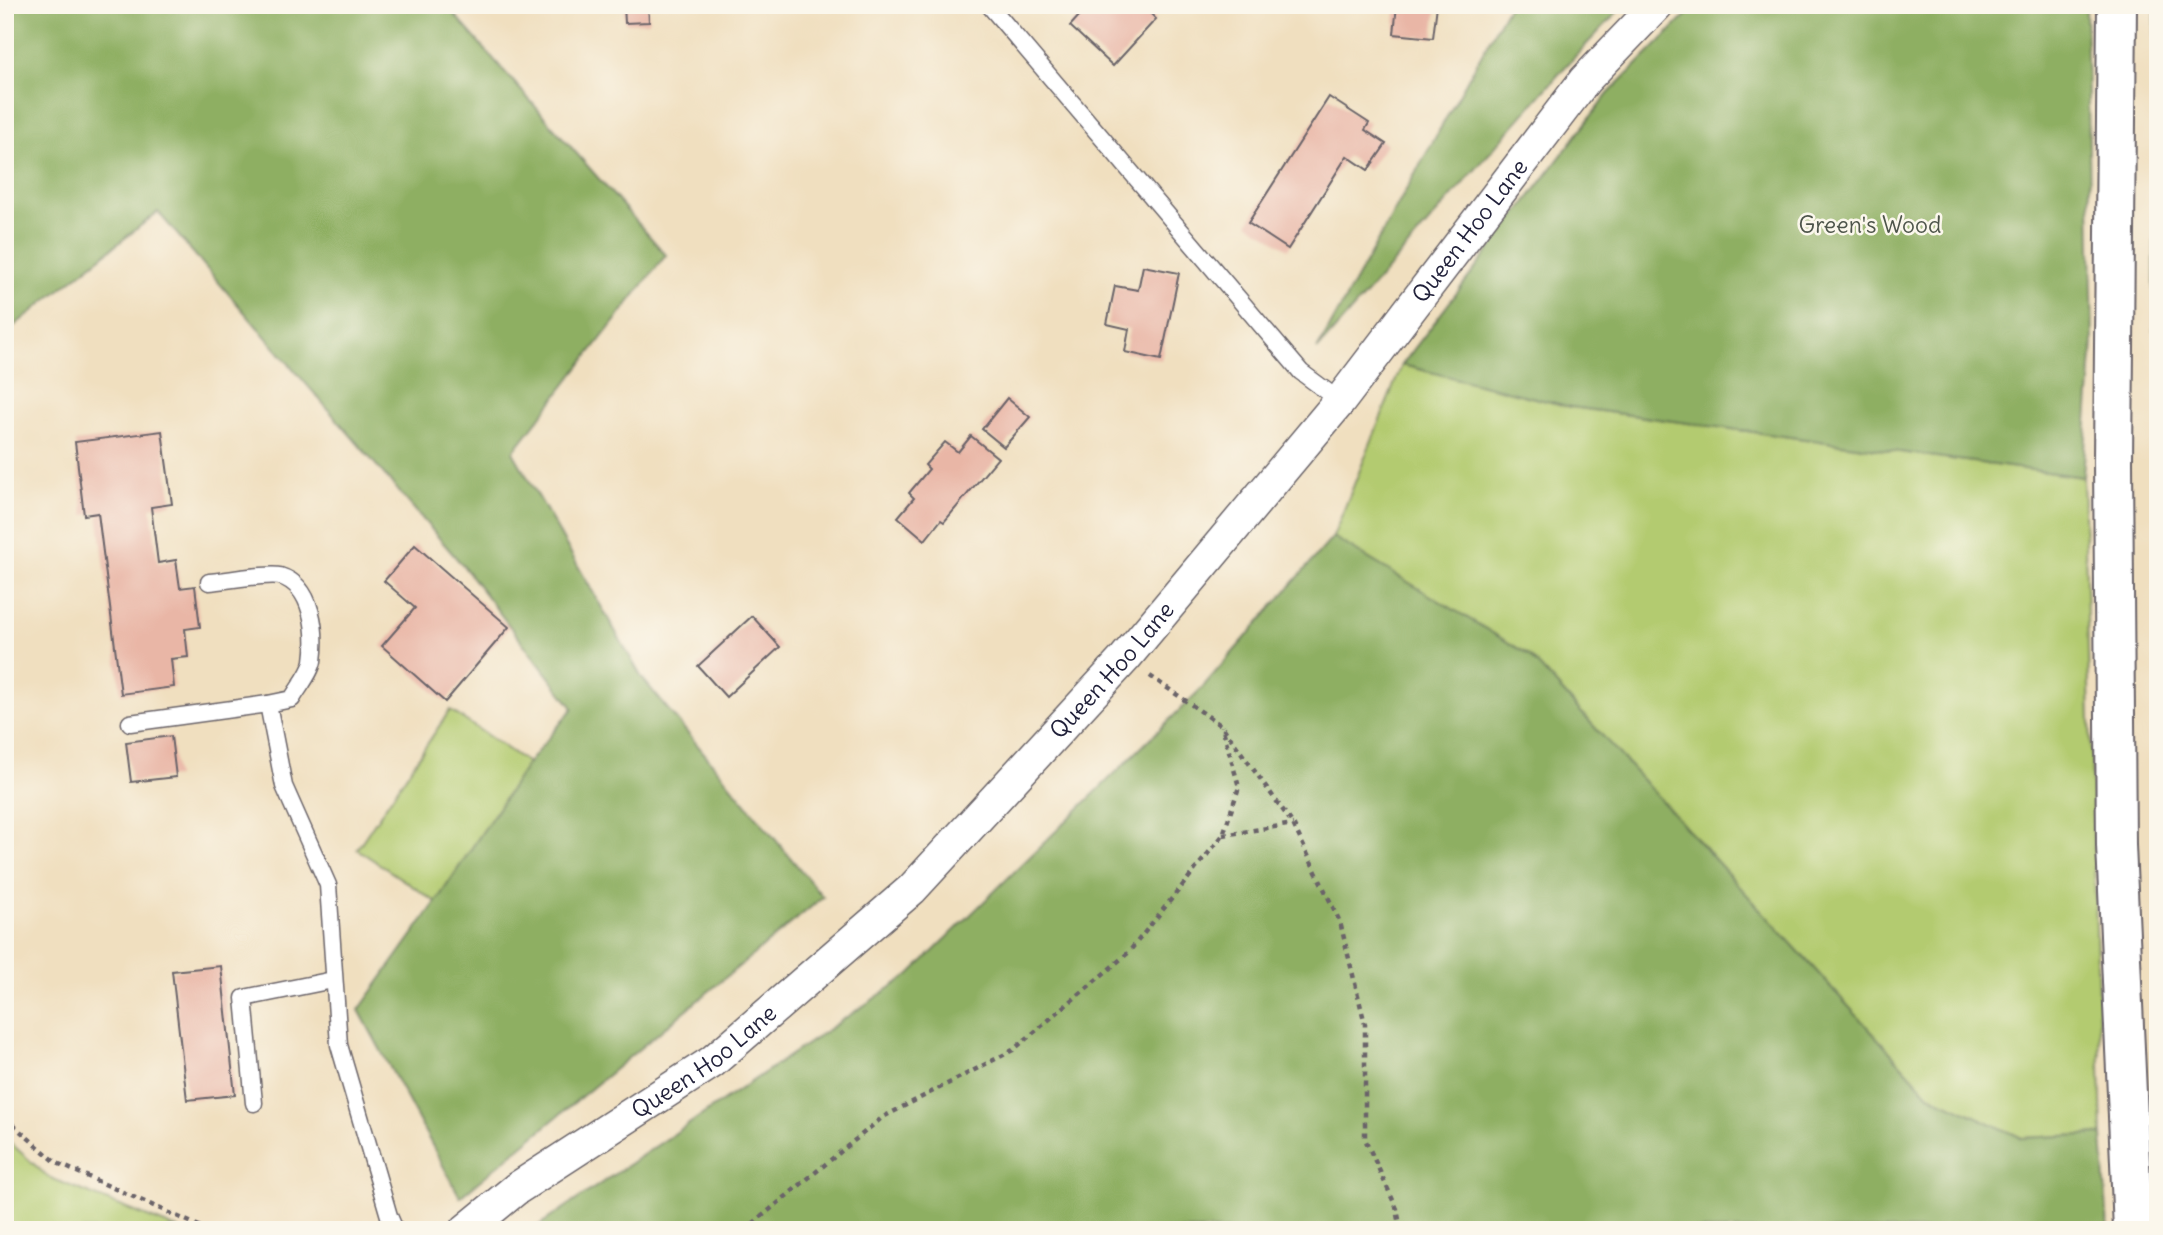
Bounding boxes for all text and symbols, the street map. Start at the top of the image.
street label: Queen Hoo Lane [1405,153,1534,308]
park label: Green's Wood [1799,210,1941,239]
street label: Queen Hoo Lane [1043,596,1180,744]
street label: Queen Hoo Lane [626,998,782,1124]

